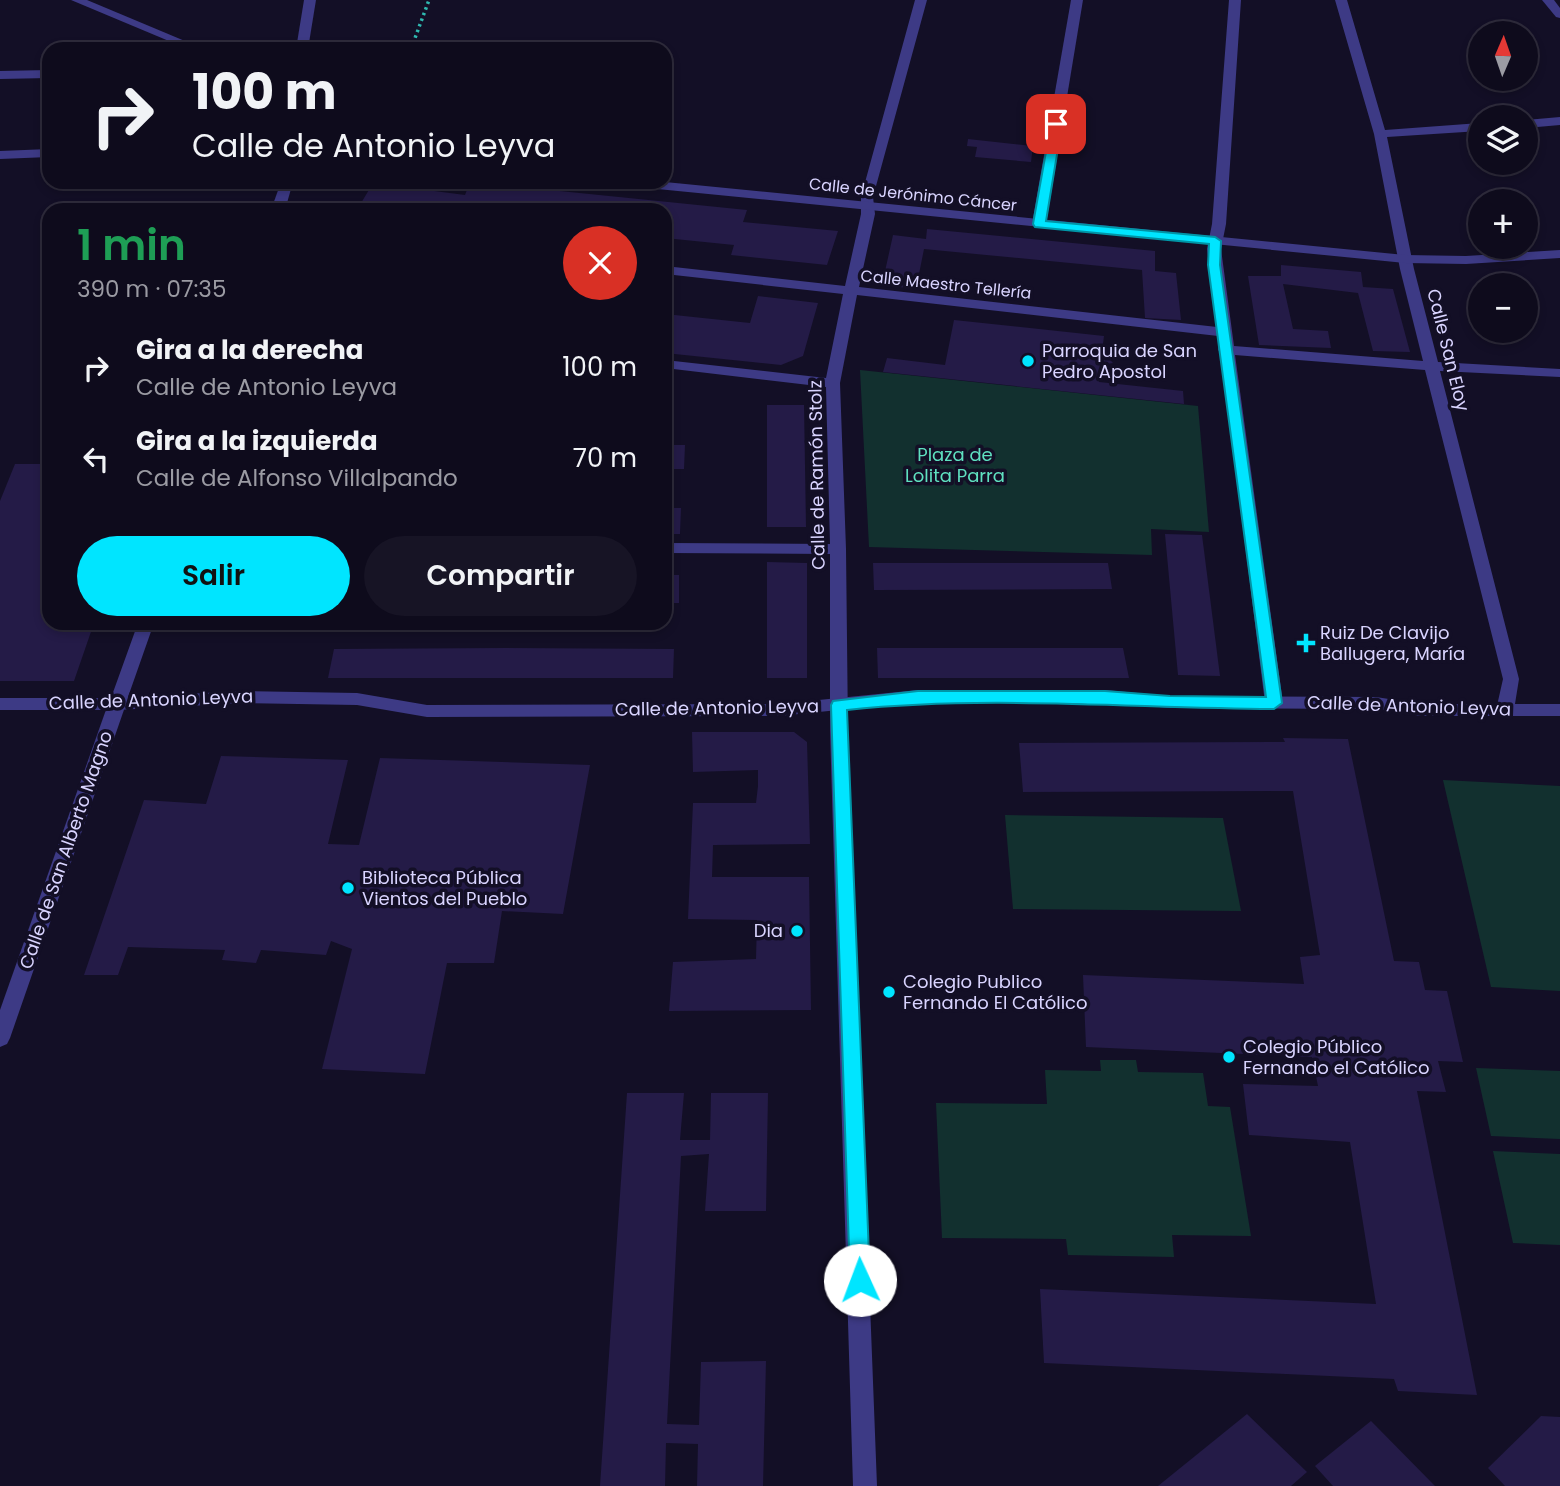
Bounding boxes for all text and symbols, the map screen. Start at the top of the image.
north arrow [1468,21,1538,91]
map controls [1468,21,1538,343]
text: 100 m [192,58,337,126]
icon: right [77,70,168,161]
pin [1026,94,1086,154]
icon: arrive [1037,105,1075,143]
button: layers [1468,105,1538,175]
text: Calle de Antonio Leyva [192,123,555,168]
street label: Calle de Jerónimo Cáncer [808,172,1018,217]
button: + [1468,189,1538,259]
text: 1 min [77,216,186,275]
button: close [563,226,637,300]
street label: Calle Maestro Tellería [859,264,1032,305]
text: 390 m · 07:35 [77,273,226,305]
button: − [1468,273,1538,343]
street label: Calle San Eloy [1421,286,1476,414]
text: Gira a la derecha [136,332,364,368]
place label: Parroquia de San Pedro Apostol [1042,338,1197,384]
icon: right [77,349,115,387]
text: 100 m [562,349,637,385]
marker: Parroquia de San Pedro Apostol [1020,353,1036,369]
text: Calle de Antonio Leyva [136,371,397,403]
street label: Calle de Ramón Stolz [802,380,831,570]
text: Gira a la izquierda [136,423,378,459]
icon: left [77,440,115,478]
text: 70 m [573,440,637,476]
park label: Plaza de Lolita Parra [905,442,1005,488]
text: Calle de Alfonso Villalpando [136,462,458,494]
button: Salir [77,536,350,616]
button: Compartir [364,536,637,616]
place label: Ruiz De Clavijo Ballugera, María [1320,620,1465,666]
marker: Ruiz De Clavijo Ballugera, María [1298,635,1314,651]
street label: Calle de Antonio Leyva [48,683,254,716]
street label: Calle de Antonio Leyva [1306,689,1512,722]
street label: Calle de Antonio Leyva [615,693,819,722]
street label: Calle de San Alberto Magno [13,727,118,972]
place label: Biblioteca Pública Vientos del Pueblo [362,865,527,911]
marker: Biblioteca Pública Vientos del Pueblo [340,880,356,896]
place label: Dia [754,918,783,943]
marker: Dia [789,923,805,939]
place label: Colegio Publico Fernando El Católico [903,969,1088,1015]
marker: Colegio Publico Fernando El Católico [881,984,897,1000]
place label: Colegio Público Fernando el Católico [1243,1034,1429,1080]
marker: Colegio Público Fernando el Católico [1221,1049,1237,1065]
position arrow [823,1243,897,1317]

